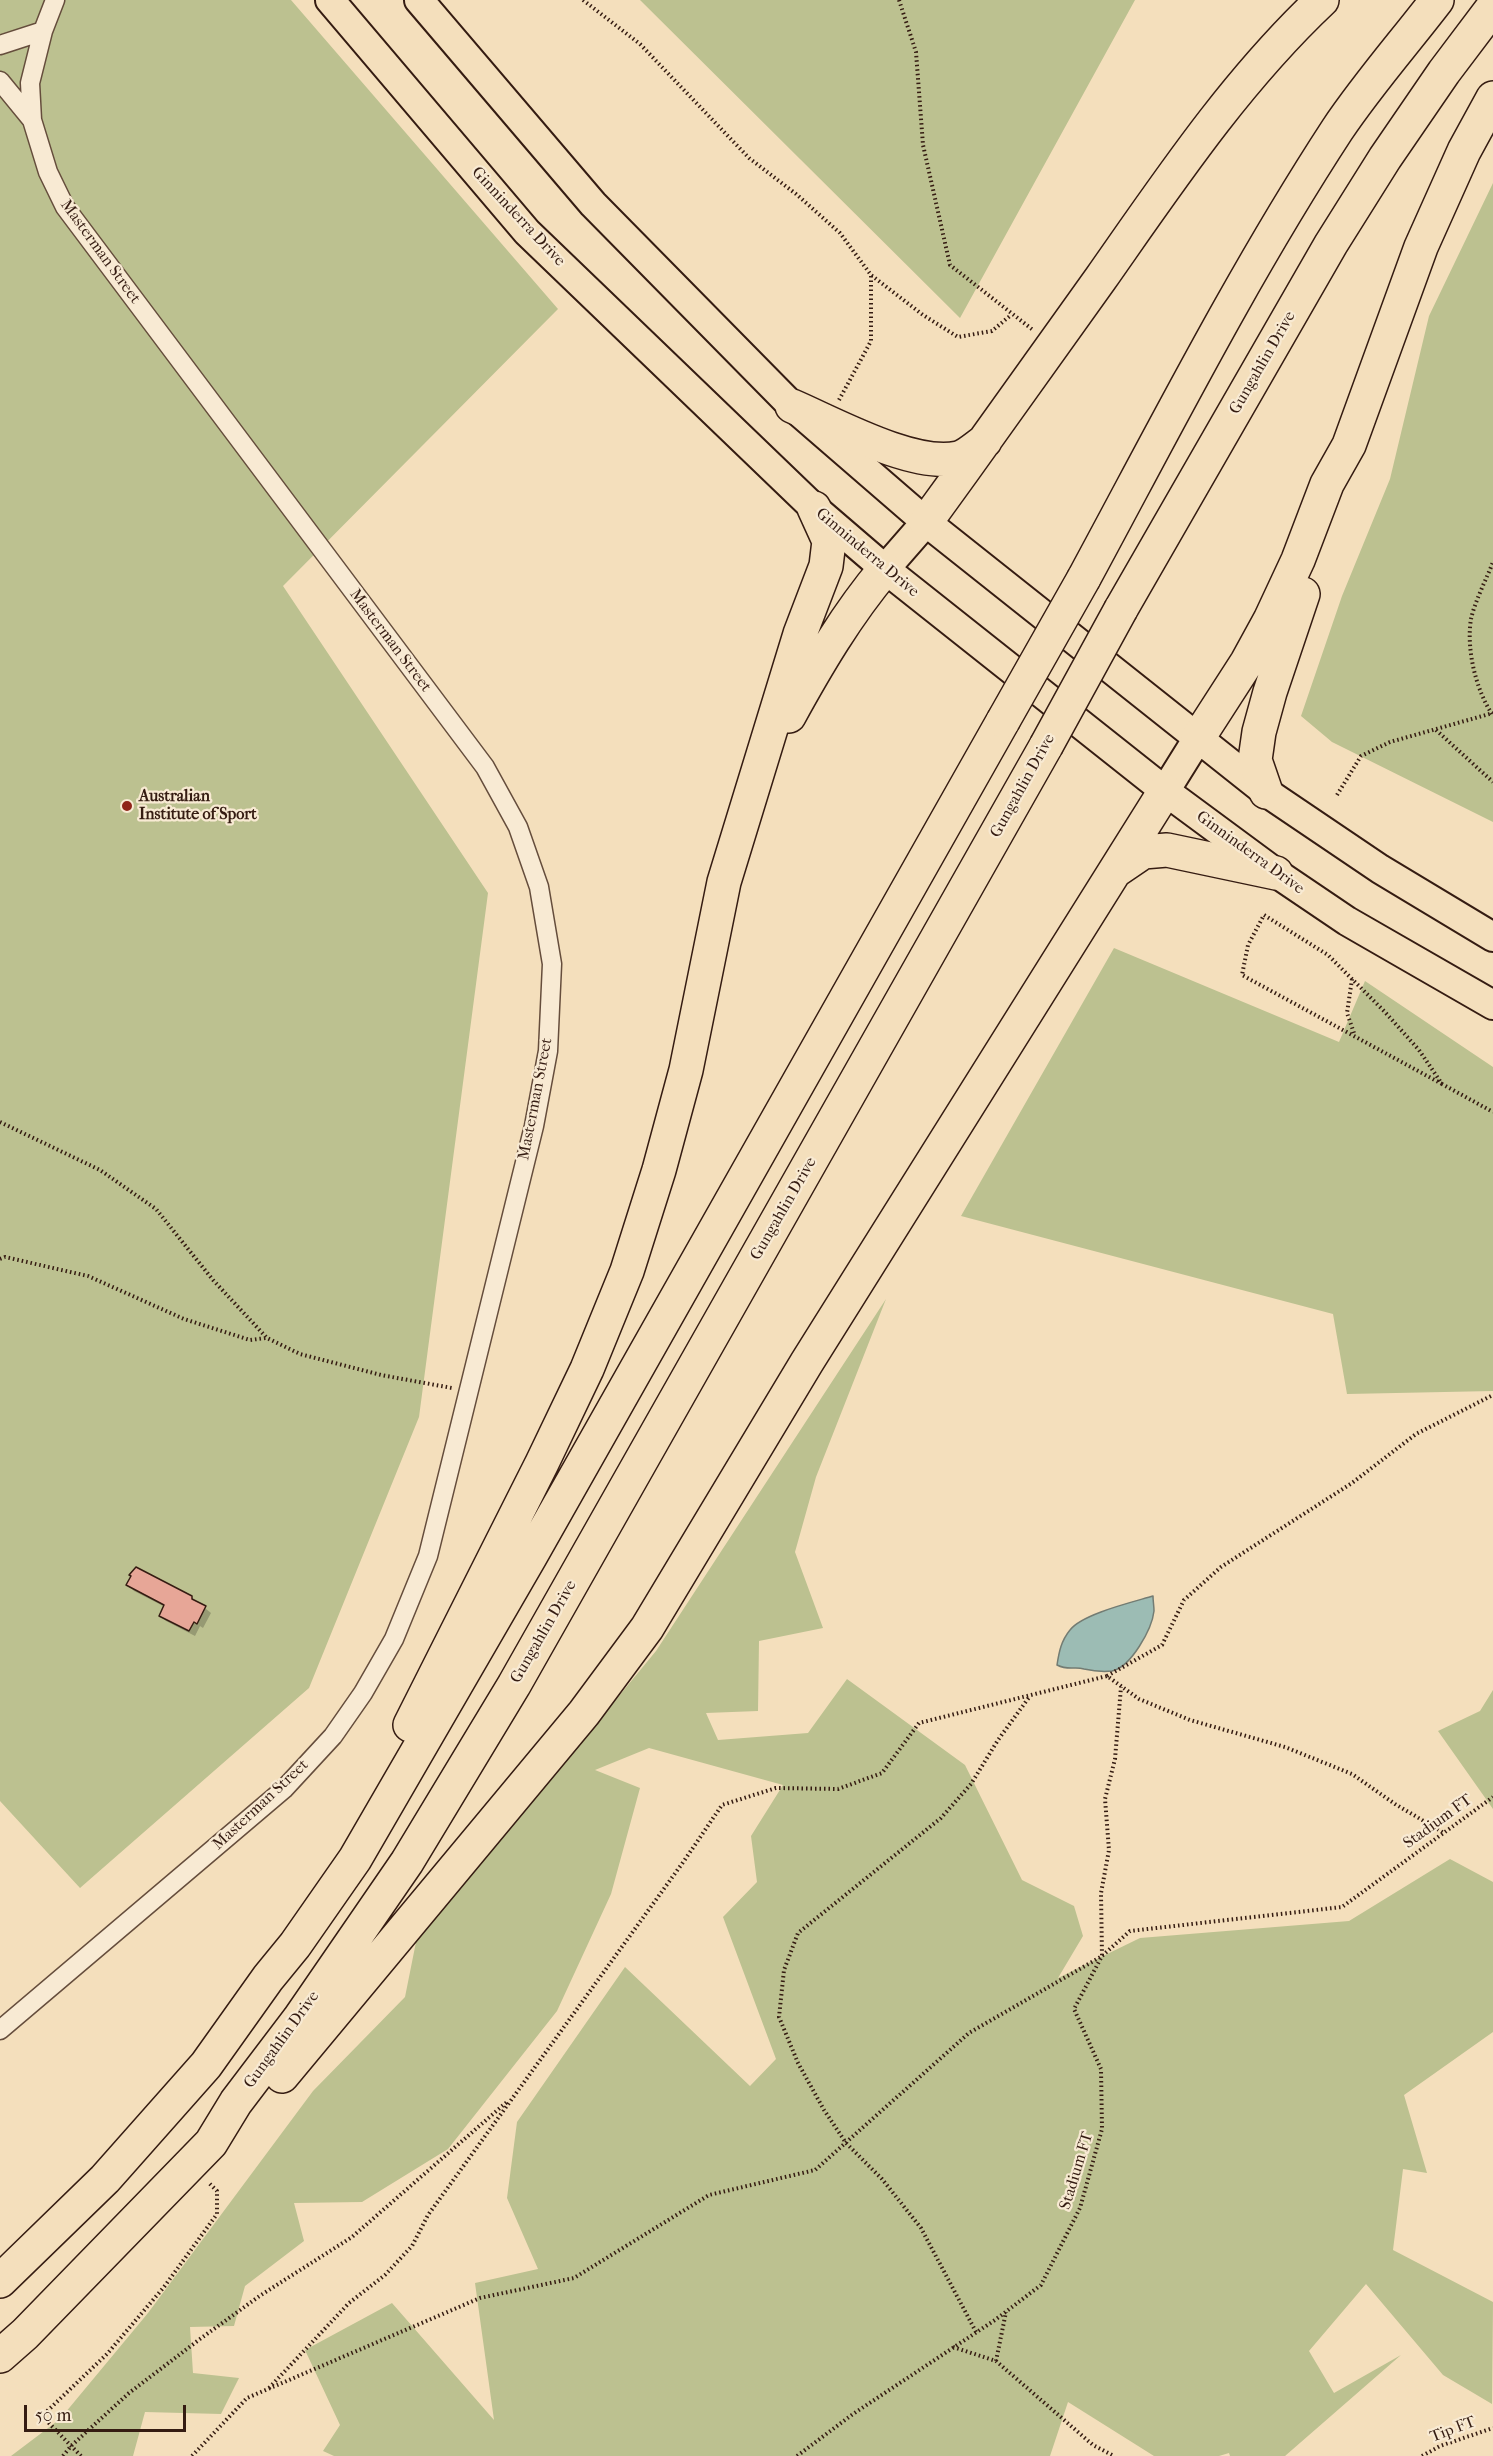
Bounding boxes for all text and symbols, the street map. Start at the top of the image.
street label: Ginninderra Drive [467,163,569,271]
street label: Masterman Street [56,196,144,308]
street label: Gungahlin Drive [1226,308,1300,418]
street label: Ginninderra Drive [812,504,922,602]
street label: Masterman Street [345,586,435,696]
street label: Gungahlin Drive [987,731,1059,841]
place label: Australian Institute of Sport [139,787,257,825]
marker: Australian Institute of Sport [120,799,134,813]
street label: Ginninderra Drive [1192,807,1308,899]
street label: Masterman Street [515,1036,557,1162]
street label: Gungahlin Drive [747,1154,821,1264]
street label: Gungahlin Drive [507,1577,581,1687]
street label: Masterman Street [209,1756,313,1854]
street label: Stadium FT [1400,1791,1476,1853]
street label: Gungahlin Drive [240,1988,324,2092]
street label: Stadium FT [1056,2130,1098,2212]
scale bar [27,2393,189,2431]
text: 50 m [35,2405,71,2426]
street label: Tip FT [1428,2413,1478,2447]

